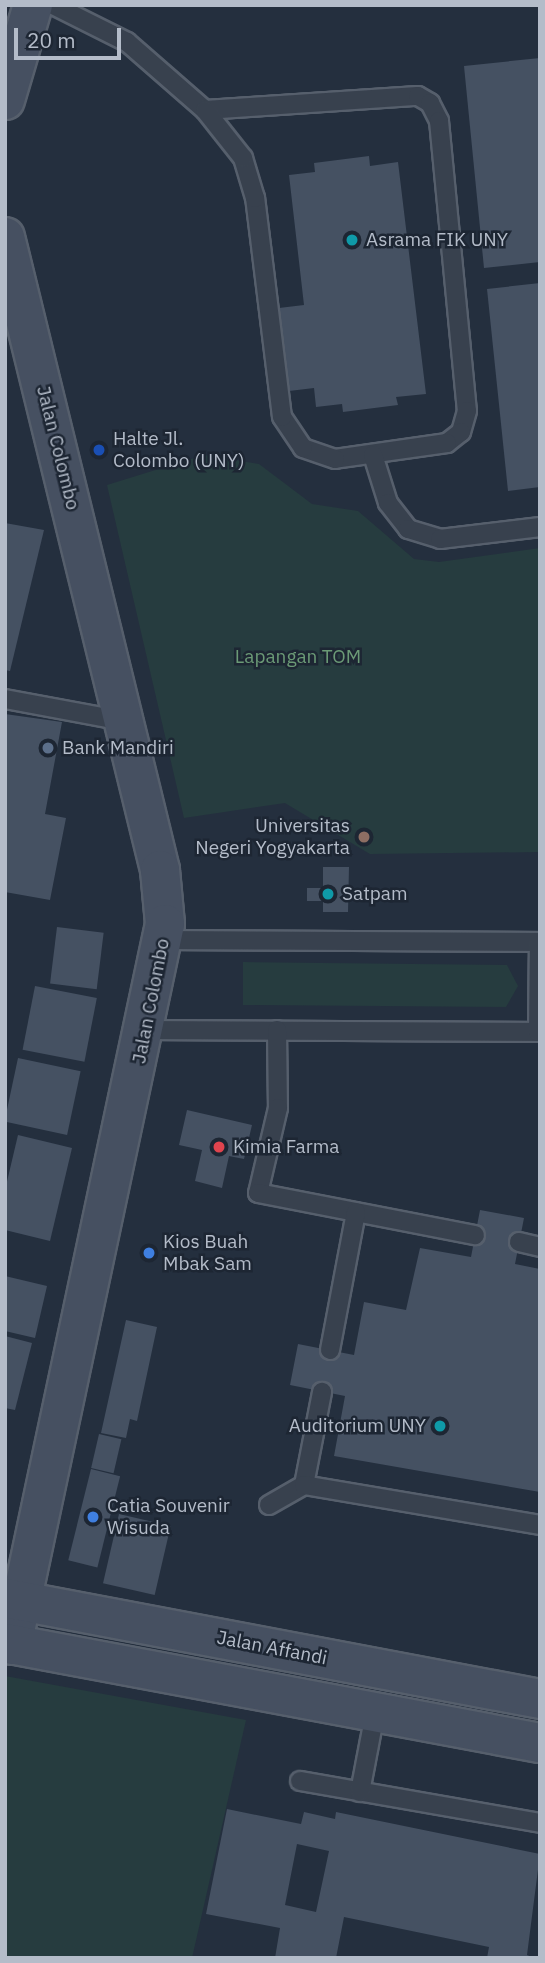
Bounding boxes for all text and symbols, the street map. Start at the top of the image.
scale bar [18,14,124,58]
text: 20 m [27,26,76,54]
place label: Asrama FIK UNY [366,229,508,251]
marker: Asrama FIK UNY [344,232,360,248]
street label: Jalan Colombo [32,384,84,512]
place label: Halte Jl. Colombo (UNY) [113,428,245,472]
marker: Halte Jl. Colombo (UNY) [91,442,107,458]
park label: Lapangan TOM [235,646,361,668]
place label: Bank Mandiri [62,737,174,759]
marker: Bank Mandiri [40,740,56,756]
place label: Universitas Negeri Yogyakarta [195,815,350,859]
marker: Universitas Negeri Yogyakarta [356,829,372,845]
place label: Satpam [342,883,408,905]
marker: Satpam [320,886,336,902]
street label: Jalan Colombo [128,937,174,1065]
place label: Kimia Farma [233,1136,339,1158]
marker: Kimia Farma [211,1139,227,1155]
place label: Kios Buah Mbak Sam [163,1231,252,1275]
marker: Kios Buah Mbak Sam [141,1245,157,1261]
place label: Auditorium UNY [289,1415,426,1437]
marker: Auditorium UNY [432,1418,448,1434]
place label: Catia Souvenir Wisuda [107,1495,230,1539]
marker: Catia Souvenir Wisuda [85,1509,101,1525]
street label: Jalan Affandi [215,1626,329,1670]

